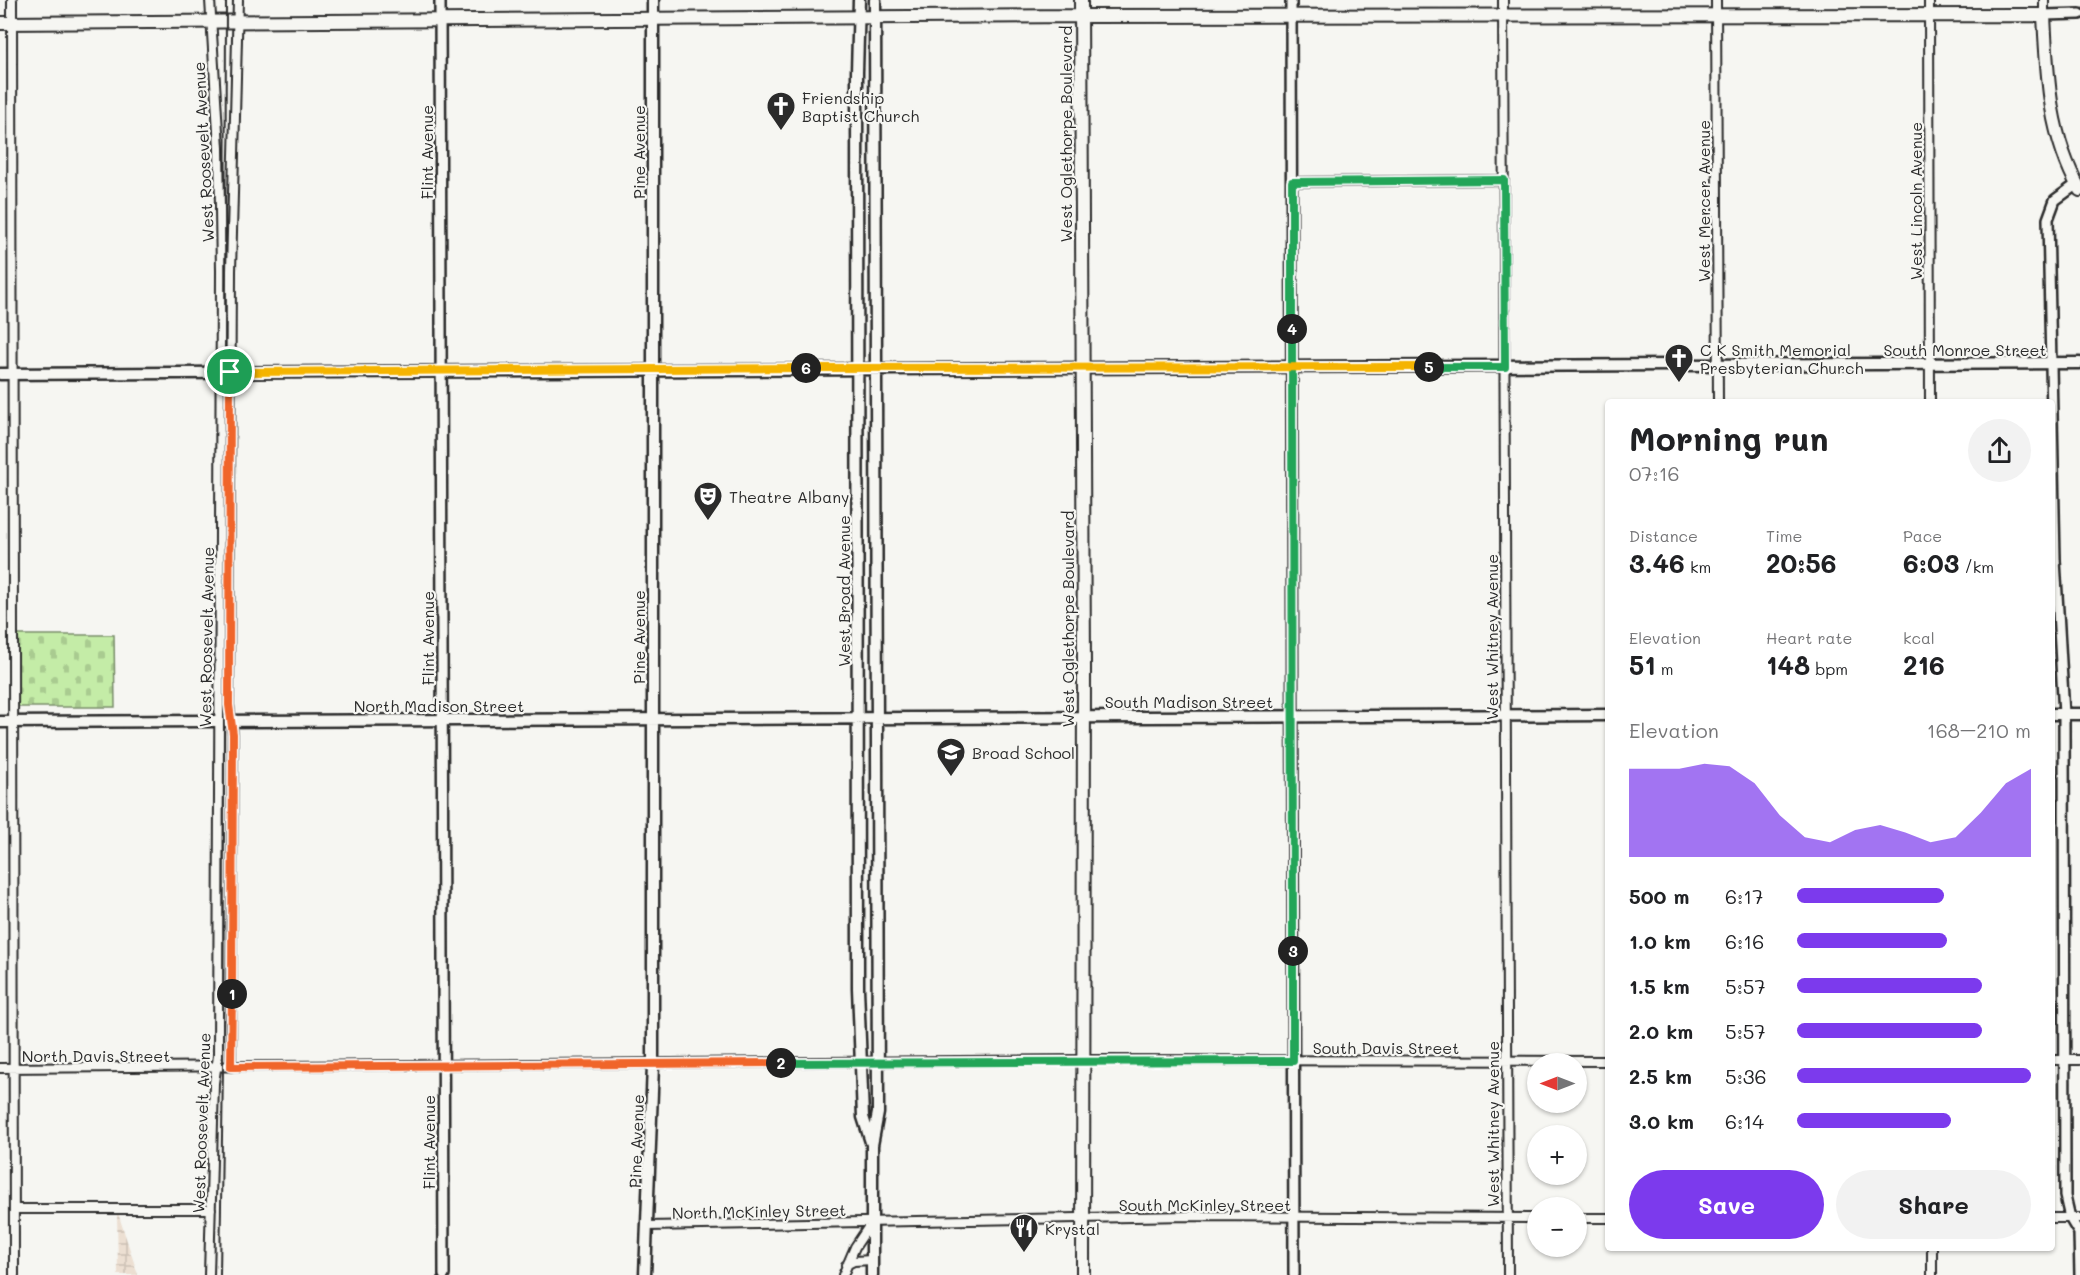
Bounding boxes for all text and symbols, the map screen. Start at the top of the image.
street label: West Oglethorpe Boulevard [1055,26,1076,242]
street label: West Roosevelt Avenue [188,61,218,243]
place label: Friendship Baptist Church [802,87,919,126]
church icon: Friendship Baptist Church [765,90,797,132]
street label: Flint Avenue [416,105,437,199]
street label: Pine Avenue [628,105,649,199]
street label: West Mercer Avenue [1693,120,1714,282]
street label: West Lincoln Avenue [1905,122,1926,280]
pin: 4 [1277,314,1307,344]
text: 4 [1287,318,1297,339]
place label: C K Smith Memorial Presbyterian Church [1700,339,1864,378]
street label: South Monroe Street [1883,339,2047,360]
church icon: C K Smith Memorial Presbyterian Church [1663,342,1695,384]
pin [204,346,255,397]
pin: 5 [1414,352,1444,382]
pin: 6 [791,353,821,383]
icon: arrive [213,355,246,388]
text: 5 [1424,356,1434,377]
text: 6 [801,357,811,378]
text: Morning run [1629,416,1829,459]
button: share [1968,419,2031,482]
text: 07:16 [1629,460,1680,486]
theatre icon: Theatre Albany [692,480,724,522]
place label: Theatre Albany [729,486,849,507]
street label: West Oglethorpe Boulevard [1057,511,1078,727]
street label: West Broad Avenue [833,515,854,667]
text: Distance [1629,525,1698,546]
text: Time [1766,525,1802,546]
text: Pace [1903,525,1942,546]
street label: West Roosevelt Avenue [194,546,218,728]
text: 3.46 [1629,546,1685,580]
text: 20:56 [1766,546,1836,580]
text: 6:03 [1903,546,1959,580]
street label: West Whitney Avenue [1481,554,1502,720]
text: km [1685,556,1711,577]
text: /km [1959,556,1994,577]
street label: Pine Avenue [628,590,649,684]
street label: Flint Avenue [417,591,438,685]
text: Elevation [1629,627,1701,648]
text: Heart rate [1766,627,1852,648]
text: kcal [1903,627,1935,648]
text: 51 [1629,648,1656,682]
text: 148 [1766,648,1810,682]
text: 216 [1903,648,1945,682]
text: m [1656,658,1674,679]
text: bpm [1810,658,1848,679]
street label: South Madison Street [1105,691,1273,712]
street label: North Madison Street [354,695,524,716]
text: Elevation [1629,717,1719,743]
text: 168–210 m [1927,717,2031,743]
school or university icon: Broad School [935,736,967,778]
place label: Broad School [972,742,1075,763]
text: 500 m [1629,883,1689,909]
text: 6:17 [1725,883,1763,909]
text: 1.0 km [1629,928,1691,954]
text: 6:16 [1725,928,1764,954]
pin: 3 [1278,936,1308,966]
text: 3 [1288,940,1298,961]
text: 1.5 km [1629,973,1690,999]
text: 5:57 [1725,973,1766,999]
pin: 1 [217,979,247,1009]
text: 1 [228,983,236,1004]
text: 2.0 km [1629,1018,1693,1044]
text: 5:57 [1725,1018,1766,1044]
street label: West Roosevelt Avenue [187,1032,215,1214]
street label: South Davis Street [1313,1037,1459,1058]
street label: West Whitney Avenue [1482,1041,1503,1207]
street label: North Davis Street [22,1045,170,1066]
pin: 2 [766,1048,796,1078]
text: 2 [777,1052,785,1073]
north arrow [1527,1053,1587,1113]
map controls [1527,1053,1587,1257]
text: 2.5 km [1629,1063,1692,1089]
text: 5:36 [1725,1063,1767,1089]
street label: Pine Avenue [624,1094,648,1188]
street label: Flint Avenue [418,1095,439,1189]
text: 3.0 km [1629,1108,1694,1134]
text: 6:14 [1725,1108,1764,1134]
button: + [1527,1125,1587,1185]
button: Save [1629,1170,1824,1239]
button: Share [1836,1170,2031,1239]
street label: South McKinley Street [1119,1194,1291,1215]
button: − [1527,1197,1587,1257]
street label: North McKinley Street [672,1199,846,1223]
restaurant icon: Krystal [1008,1212,1040,1254]
place label: Krystal [1045,1218,1100,1239]

